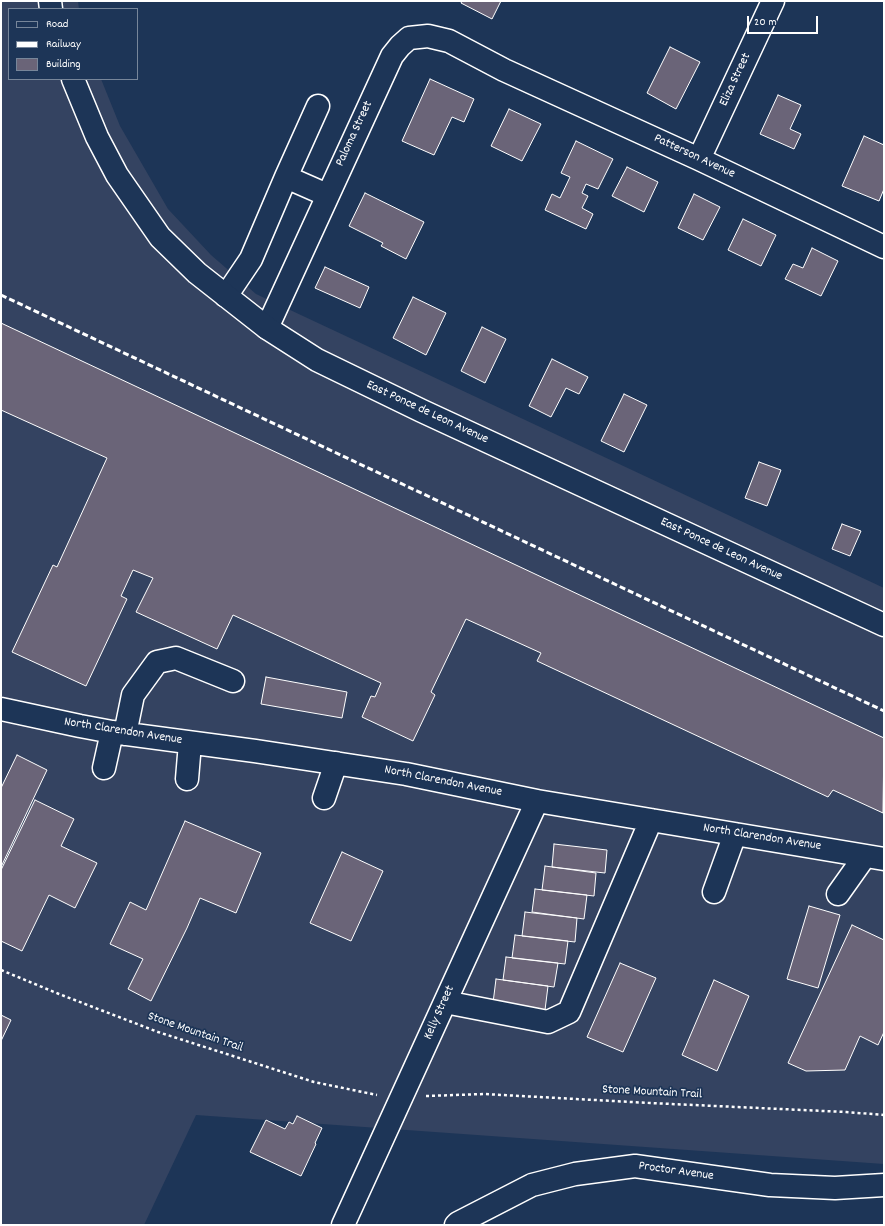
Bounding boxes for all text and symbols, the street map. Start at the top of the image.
legend [8,8,138,80]
scale bar [749,8,820,34]
text: 20 m [754,14,777,31]
text: Road [46,16,68,33]
text: Railway [46,36,81,53]
street label: Eliza Street [717,51,755,109]
text: Building [46,56,81,73]
street label: Paloma Street [333,99,377,169]
street label: Patterson Avenue [651,131,737,183]
street label: East Ponce de Leon Avenue [363,378,491,448]
street label: East Ponce de Leon Avenue [657,515,785,585]
street label: North Clarendon Avenue [63,715,183,749]
street label: North Clarendon Avenue [383,763,503,801]
street label: North Clarendon Avenue [702,821,822,855]
street label: Kelly Street [421,983,459,1043]
street label: Stone Mountain Trail [145,1009,245,1057]
street label: Stone Mountain Trail [602,1083,702,1103]
street label: Proctor Avenue [637,1159,715,1185]

